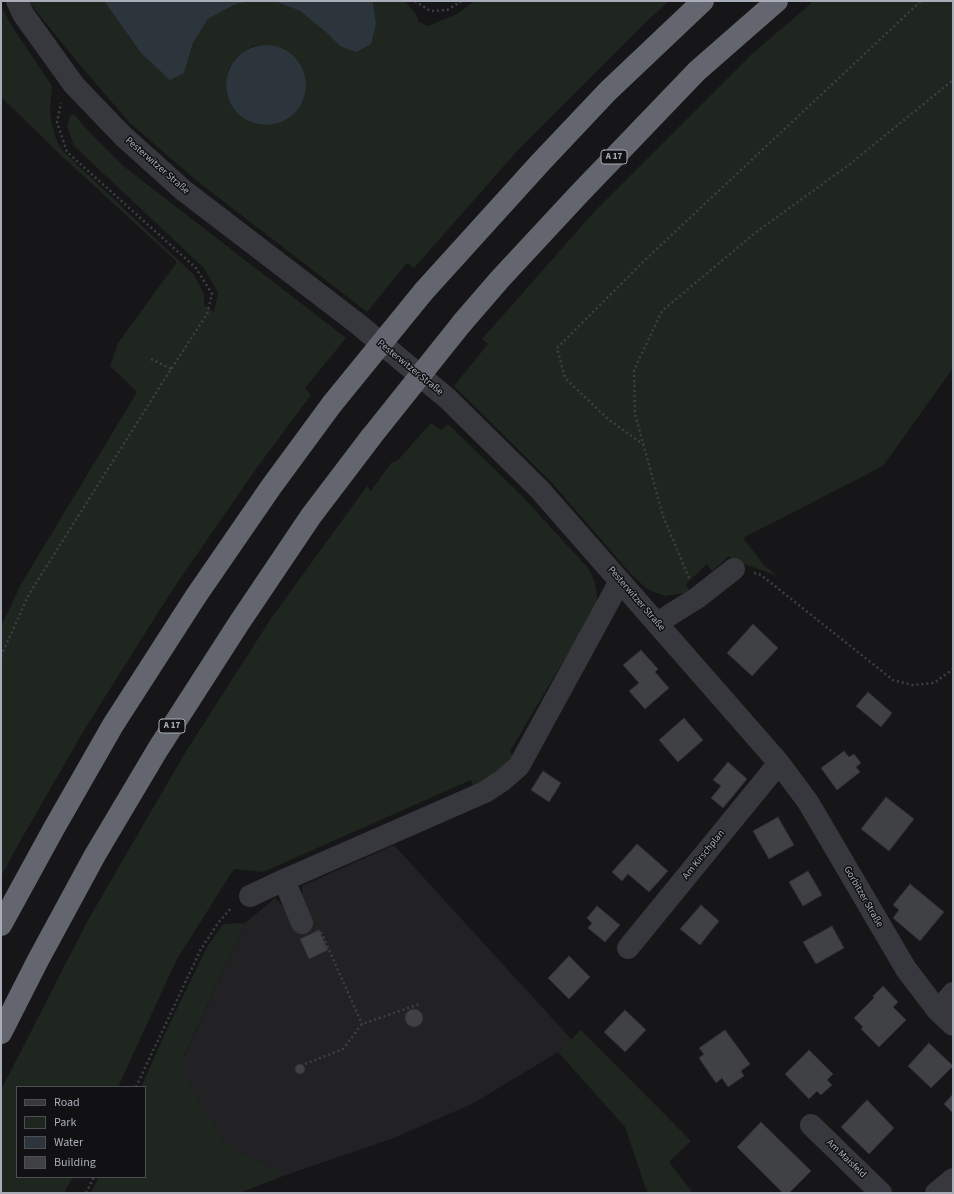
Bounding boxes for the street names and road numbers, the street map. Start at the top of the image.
street label: Pesterwitzer Straße [122,135,192,197]
road number: A 17 [601,150,627,164]
street label: Pesterwitzer Straße [375,338,445,398]
street label: Pesterwitzer Straße [605,564,667,634]
road number: A 17 [159,719,185,733]
street label: Am Kirschplan [680,828,728,882]
street label: Gorbitzer Straße [841,864,885,930]
street label: Am Maisfeld [824,1137,868,1181]

